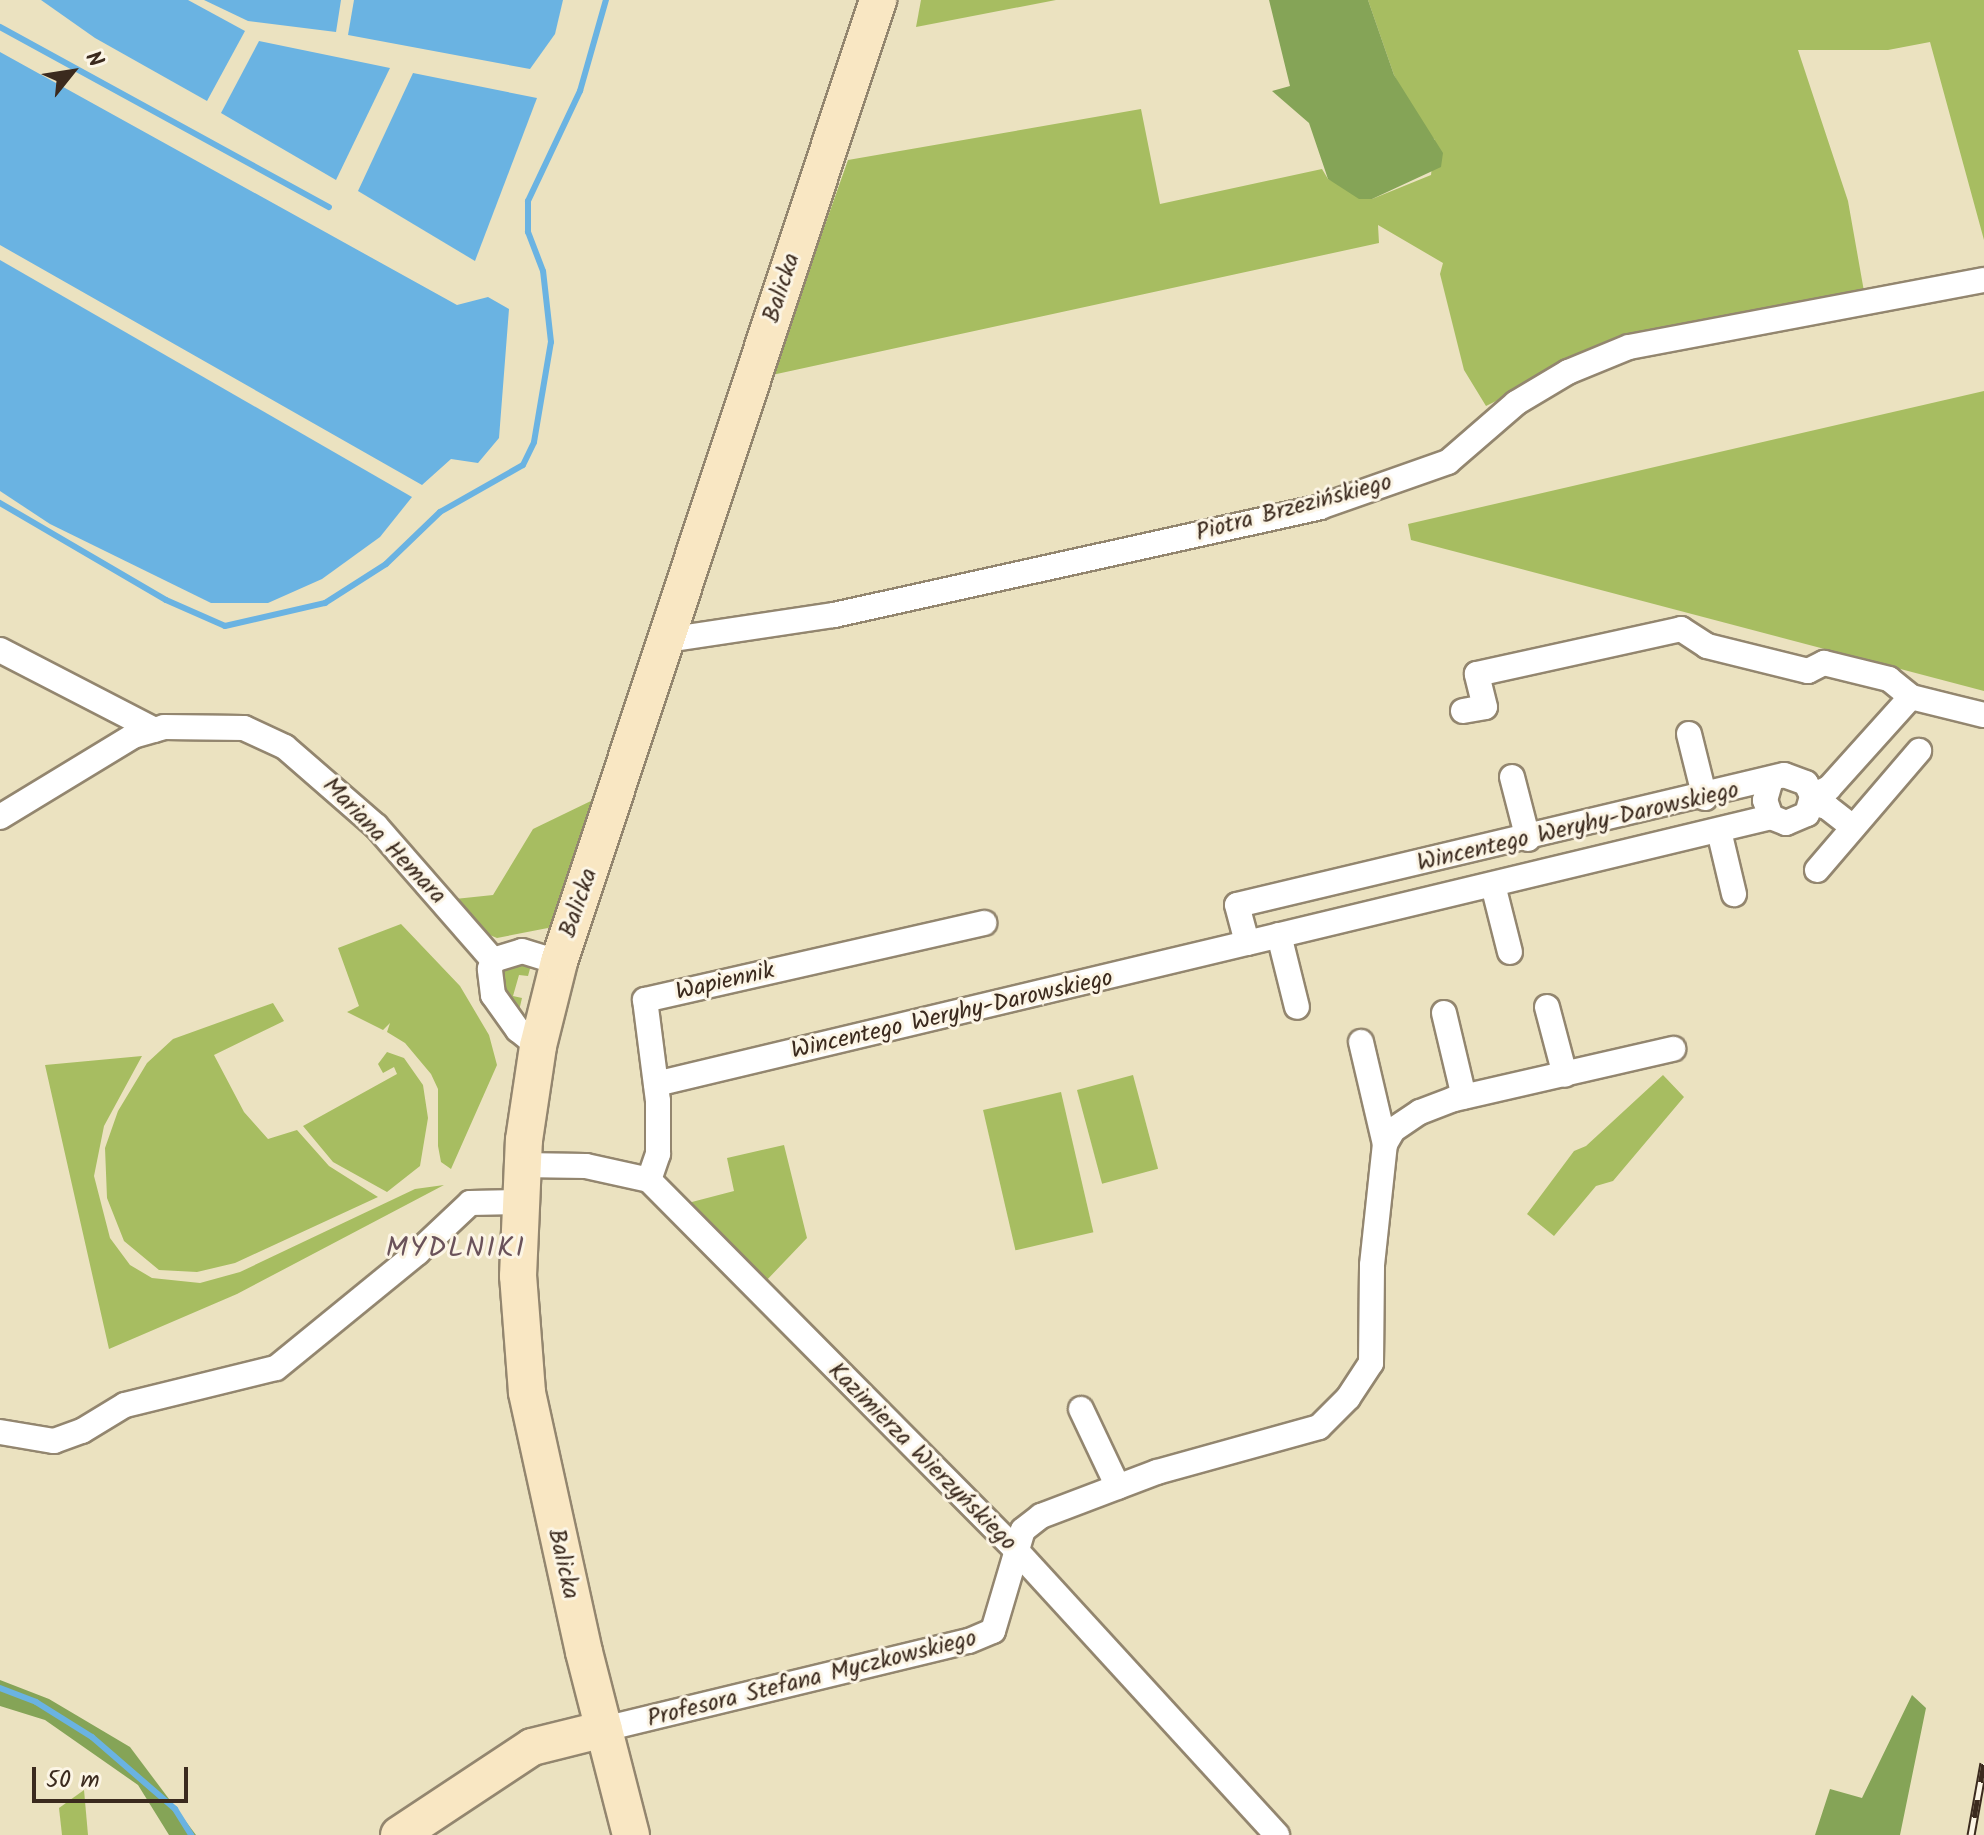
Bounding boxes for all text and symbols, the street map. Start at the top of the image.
north arrow [32,32,112,112]
text: N [75,45,112,75]
street label: Balicka [757,250,807,326]
street label: Piotra Brzezińskiego [1193,468,1395,548]
street label: Mariana Hemara [316,772,452,910]
street label: Wincentego Weryhy-Darowskiego [1414,776,1742,878]
street label: Balicka [554,865,604,941]
street label: Wapiennik [673,957,777,1007]
street label: Wincentego Weryhy-Darowskiego [788,964,1116,1066]
district label: MYDLNIKI [386,1232,526,1266]
street label: Kazimierza Wierzyńskiego [822,1357,1022,1557]
street label: Balicka [541,1526,585,1602]
street label: Profesora Stefana Myczkowskiego [644,1624,980,1734]
scale bar [36,1751,192,1801]
text: 50 m [46,1761,100,1800]

